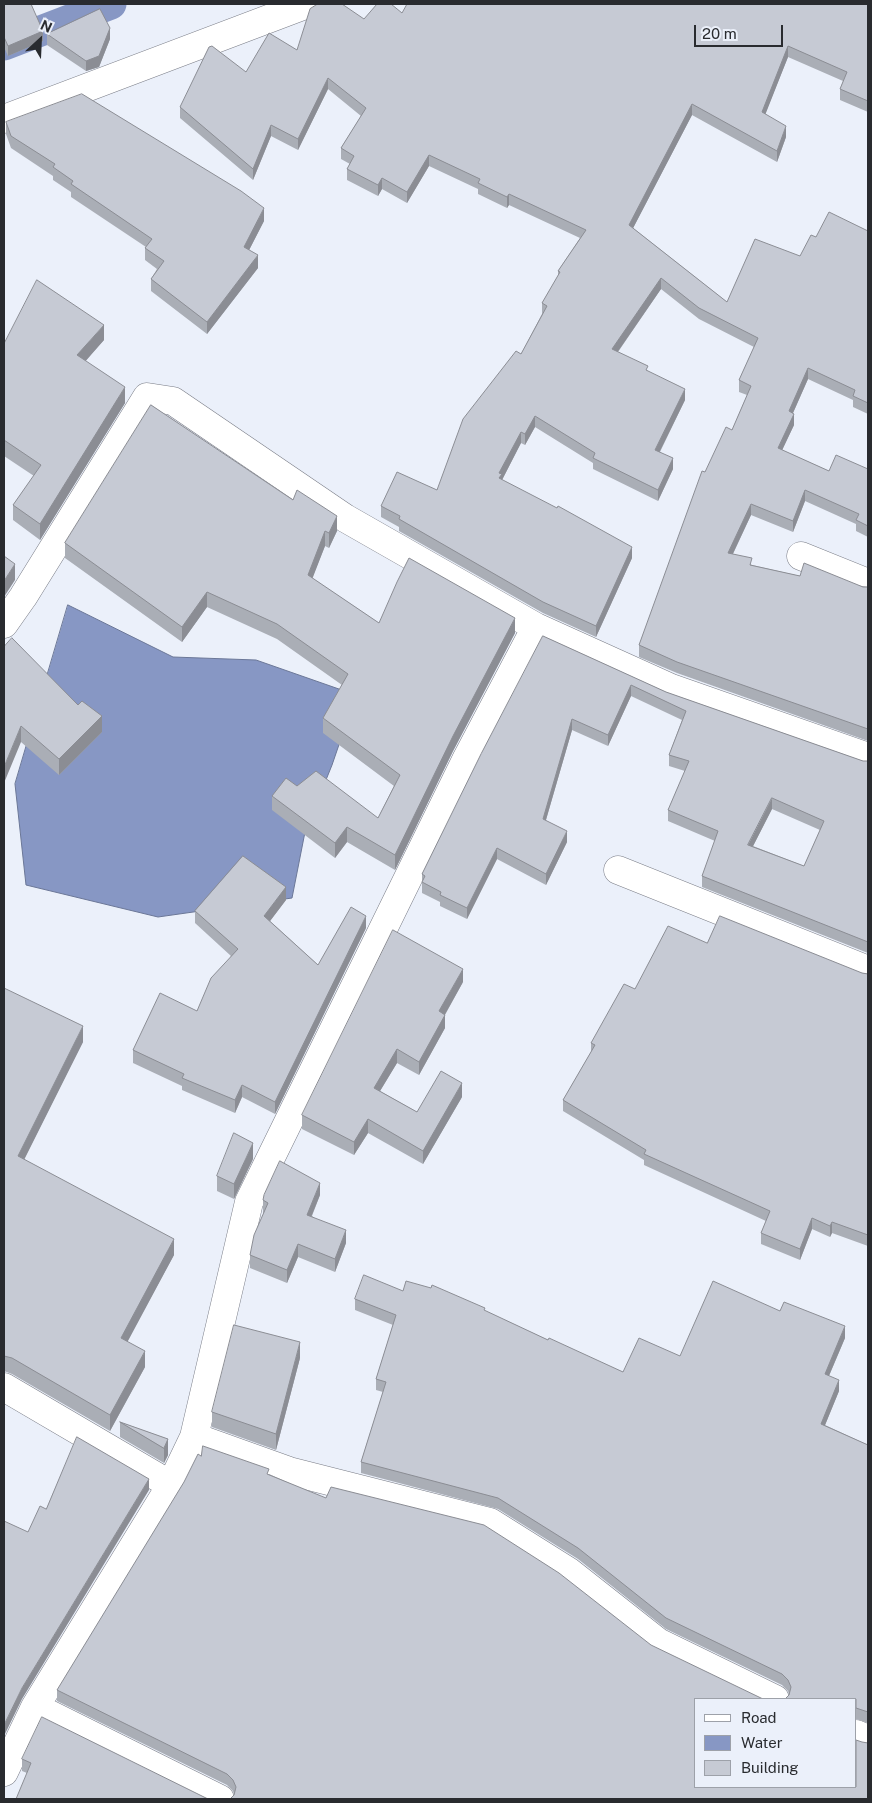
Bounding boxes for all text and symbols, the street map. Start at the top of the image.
north arrow [15,15,65,65]
scale bar [697,15,786,47]
text: N [38,17,55,36]
text: 20 m [702,25,737,42]
legend [694,1698,857,1788]
text: Road [741,1709,777,1726]
text: Water [741,1734,783,1751]
text: Building [741,1759,799,1776]

